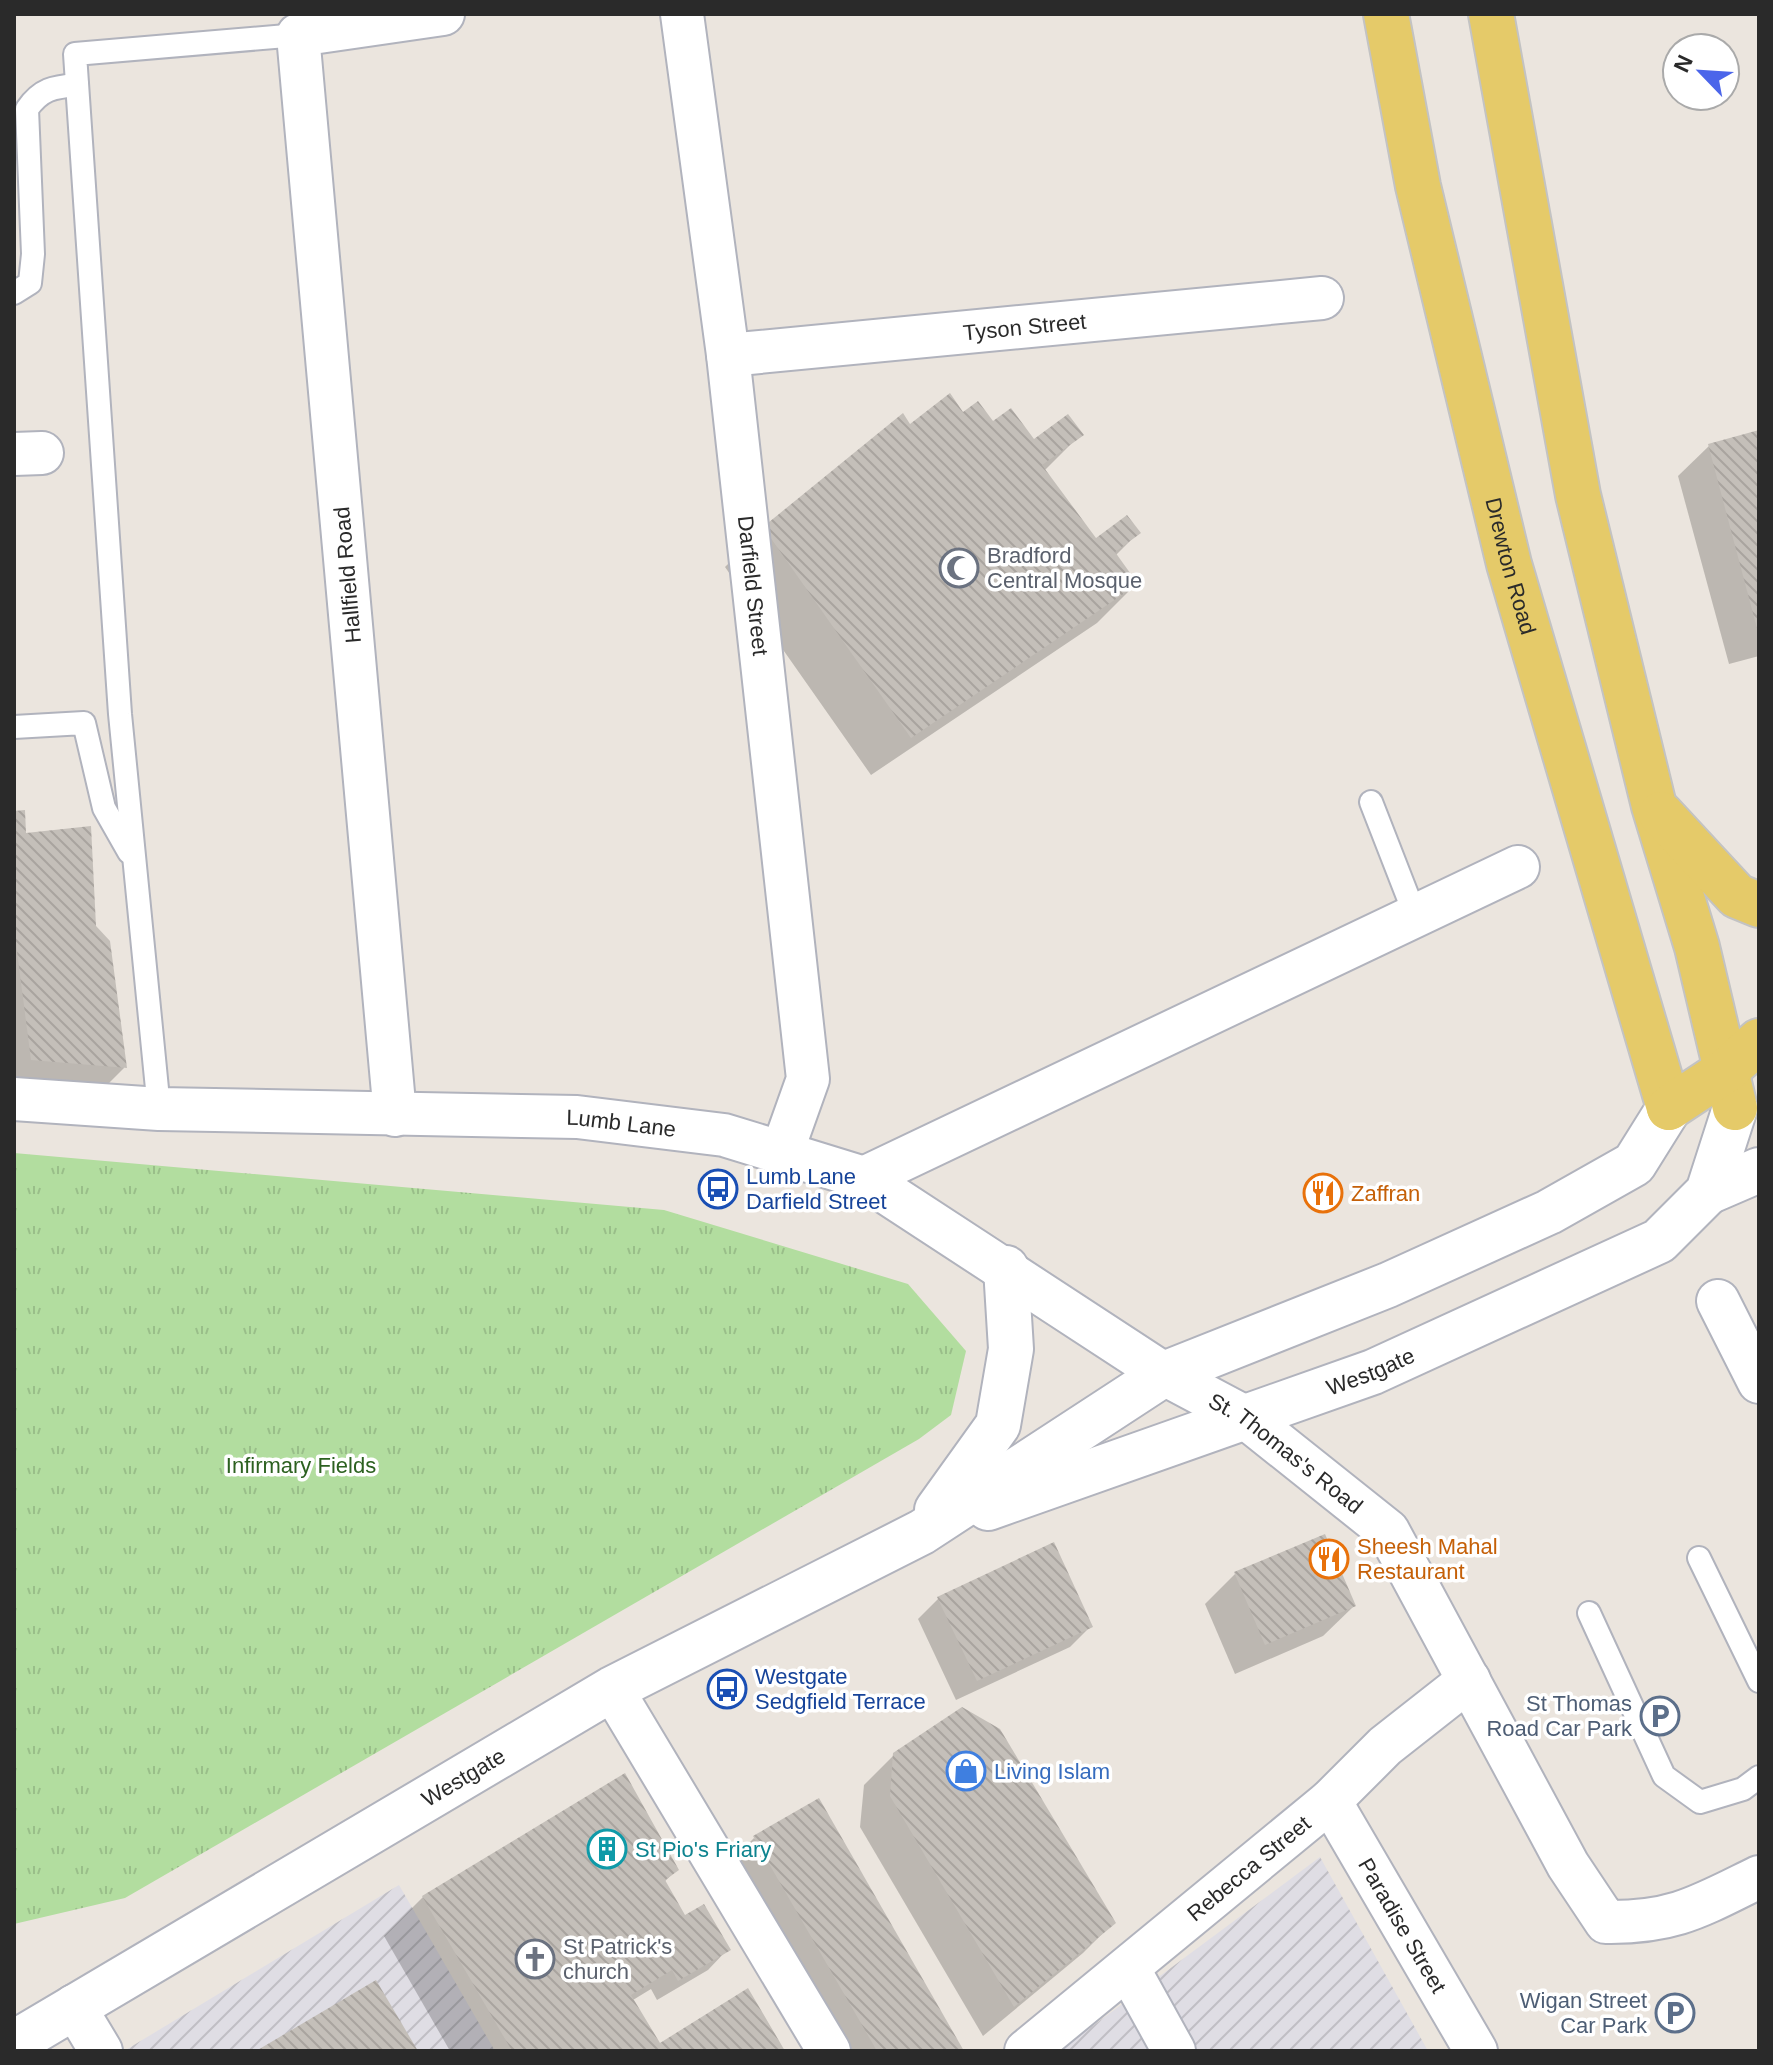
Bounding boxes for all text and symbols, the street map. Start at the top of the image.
north arrow [1661,32,1741,112]
text: N [1669,51,1698,76]
street label: Tyson Street [962,309,1087,345]
street label: Drewton Road [1480,495,1541,637]
street label: Hallfield Road [329,506,366,644]
street label: Darfield Street [733,514,773,657]
place label: Bradford Central Mosque [987,543,1142,593]
mosque icon: Bradford Central Mosque [938,547,980,589]
street label: Lumb Lane [566,1105,677,1142]
place label: Lumb Lane Darfield Street [746,1164,887,1214]
bus stop icon: Lumb Lane Darfield Street [697,1168,739,1210]
restaurant icon: Zaffran [1302,1172,1344,1214]
place label: Zaffran [1351,1181,1420,1206]
street label: Westgate [1323,1343,1418,1400]
street label: St. Thomas's Road [1204,1388,1367,1519]
park label: Infirmary Fields [226,1453,376,1478]
place label: Sheesh Mahal Restaurant [1357,1534,1498,1584]
restaurant icon: Sheesh Mahal Restaurant [1308,1538,1350,1580]
place label: Westgate Sedgfield Terrace [755,1664,926,1714]
bus stop icon: Westgate Sedgfield Terrace [706,1668,748,1710]
place label: St Thomas Road Car Park [1486,1691,1633,1741]
parking icon: St Thomas Road Car Park [1639,1695,1681,1737]
street label: Westgate [417,1743,510,1812]
shop icon: Living Islam [945,1750,987,1792]
place label: Living Islam [994,1759,1110,1784]
street label: Rebecca Street [1182,1811,1315,1926]
building icon: St Pio's Friary [586,1828,628,1870]
place label: St Pio's Friary [635,1837,771,1862]
street label: Paradise Street [1353,1854,1451,1997]
place label: St Patrick's church [563,1934,672,1984]
church icon: St Patrick's church [514,1938,556,1980]
place label: Wigan Street Car Park [1520,1988,1648,2038]
parking icon: Wigan Street Car Park [1654,1992,1696,2034]

